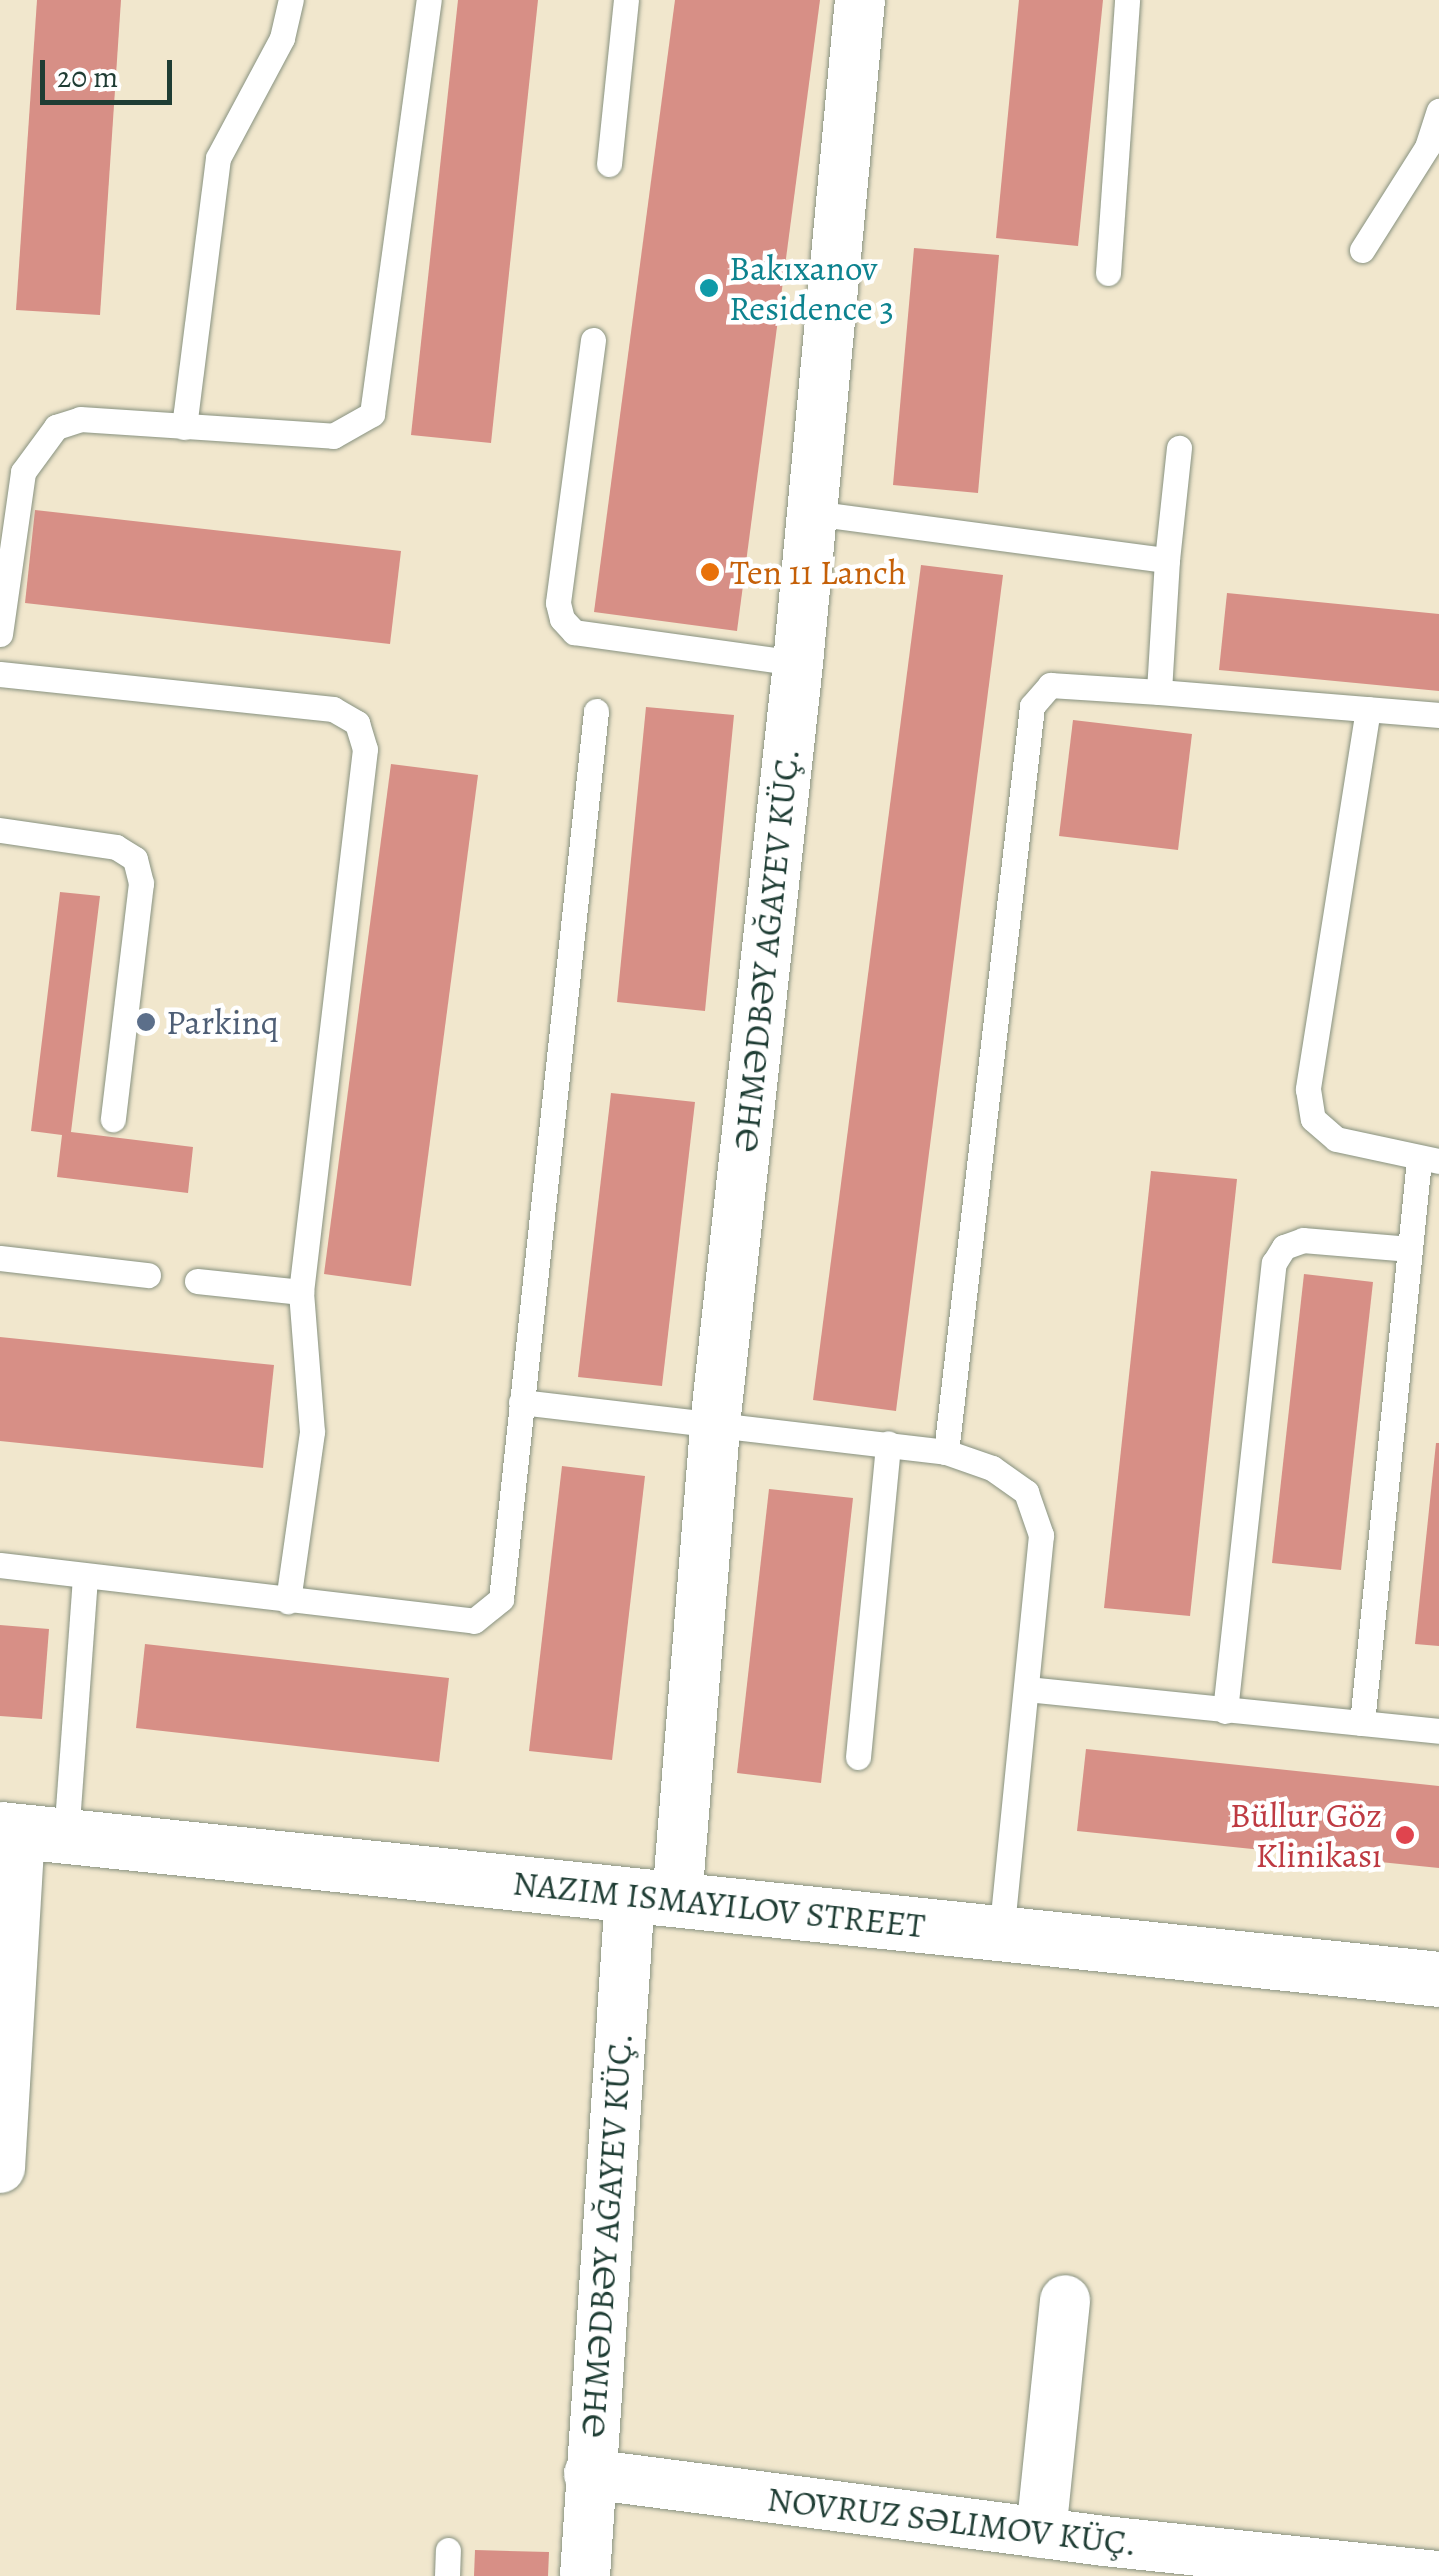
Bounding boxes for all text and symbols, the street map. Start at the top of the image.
scale bar [45,40,178,102]
text: 20 m [57,57,118,97]
place label: Bakıxanov Residence 3 [729,247,894,329]
marker: Bakıxanov Residence 3 [698,277,720,299]
place label: Ten 11 Lanch [730,551,906,593]
marker: Ten 11 Lanch [699,561,721,583]
street label: ƏHMƏDBƏY AĞAYEV KÜÇ. [724,746,808,1154]
place label: Parkinq [166,1001,279,1043]
marker: Parkinq [135,1011,157,1033]
place label: Büllur Göz Klinikası [1230,1794,1382,1876]
marker: Büllur Göz Klinikası [1392,1822,1418,1848]
street label: NAZIM ISMAYILOV STREET [511,1861,927,1947]
street label: ƏHMƏDBƏY AĞAYEV KÜÇ. [571,2031,641,2439]
street label: NOVRUZ SƏLIMOV KÜÇ. [765,2477,1139,2565]

